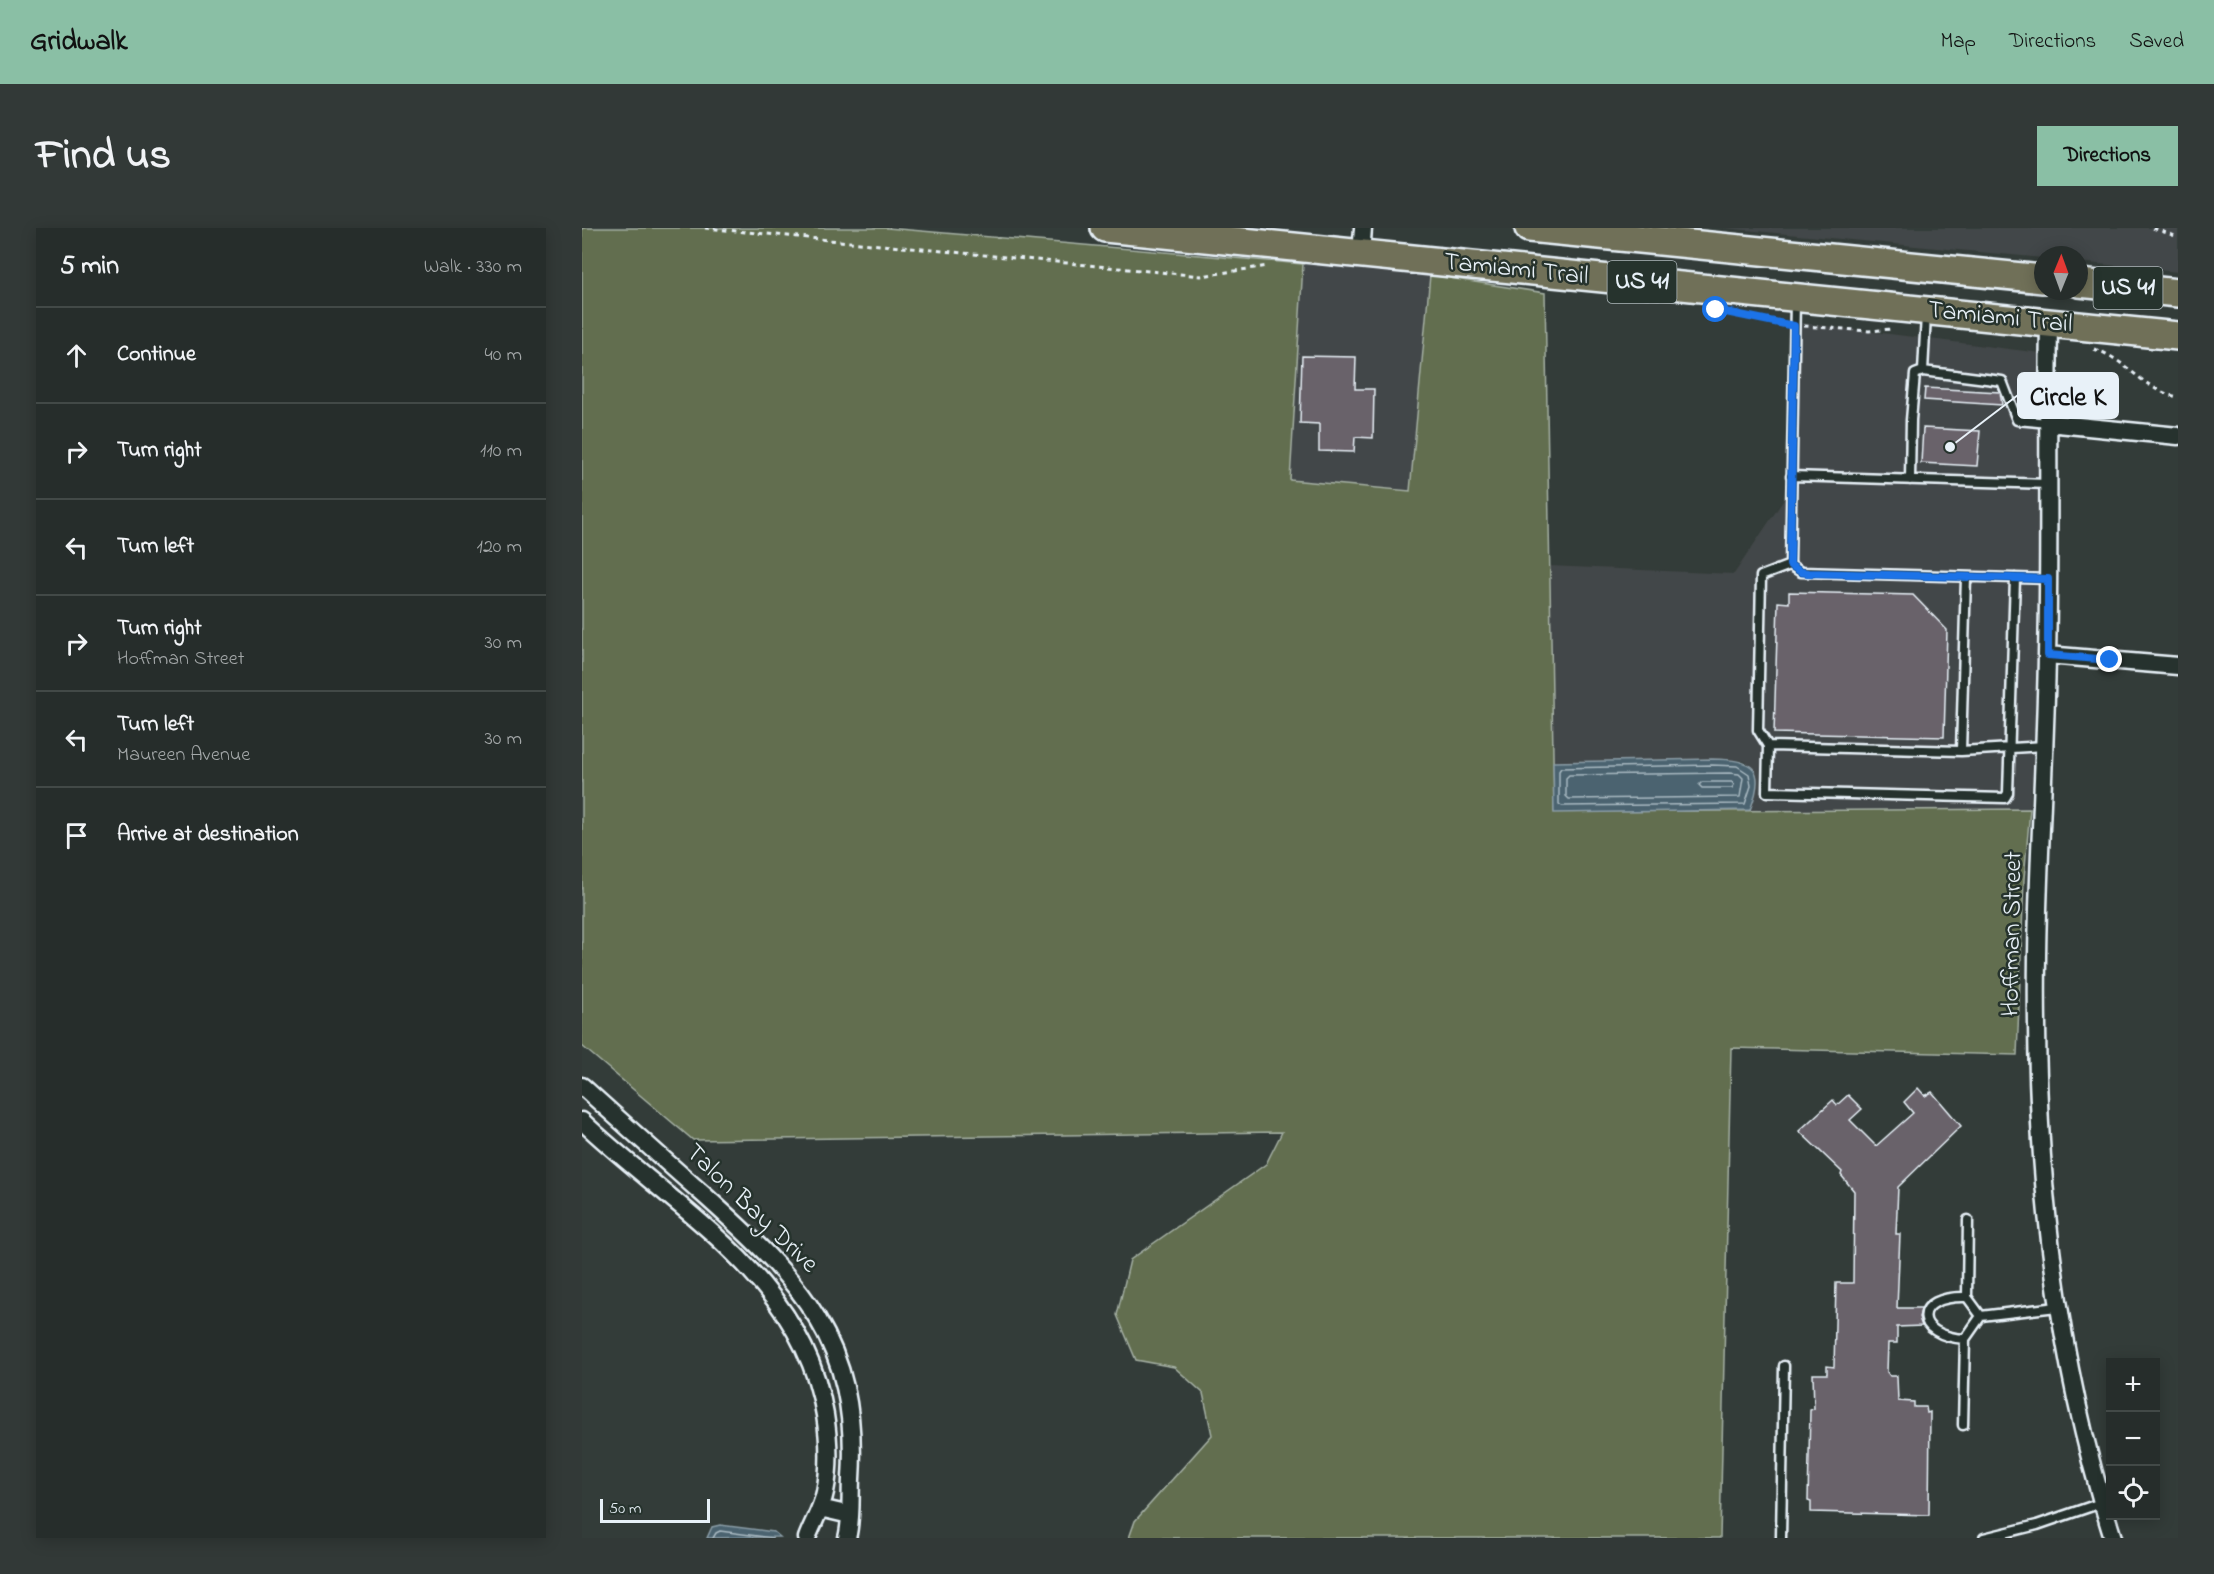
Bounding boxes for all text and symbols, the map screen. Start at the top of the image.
text: Gridwalk [30,22,127,63]
text: Map [1940,27,1976,57]
text: Directions [2009,27,2096,57]
text: Saved [2129,27,2184,57]
text: Find us [36,126,171,187]
button: Directions [2037,126,2178,186]
street label: Tamiami Trail [1442,244,1590,296]
north arrow [2034,246,2088,300]
text: 5 min [60,248,119,286]
text: Walk · 330 m [424,253,522,282]
road number: US 41 [1608,261,1676,303]
road number: US 41 [2094,267,2162,309]
street label: Tamiami Trail [1926,292,2074,344]
route start [1702,296,1728,322]
icon: ahead [60,339,93,372]
text: Continue [117,339,196,371]
text: 40 m [485,341,522,370]
callout: Circle K [2018,373,2118,418]
text: Circle K [2030,379,2107,418]
icon: right [60,435,93,468]
text: Turn right [117,435,202,467]
text: 110 m [480,437,522,466]
icon: left [60,531,93,564]
text: Turn left [117,531,194,563]
text: 120 m [477,533,522,562]
text: Turn right [117,613,202,645]
icon: right [60,627,93,660]
text: 30 m [485,629,522,658]
text: Hoffman Street [117,645,244,674]
route end [2096,646,2122,672]
text: Turn left [117,709,194,741]
icon: left [60,723,93,756]
text: 30 m [485,725,522,754]
text: Maureen Avenue [117,741,250,770]
icon: arrive [60,819,93,852]
text: Arrive at destination [117,819,299,851]
street label: Hoffman Street [1993,851,2033,1017]
street label: Talon Bay Drive [676,1135,827,1283]
map controls [2106,1358,2160,1520]
button: + [2106,1358,2160,1412]
button: − [2106,1412,2160,1466]
button: locate [2106,1466,2160,1520]
scale bar [600,1496,710,1524]
text: 50 m [609,1497,641,1521]

